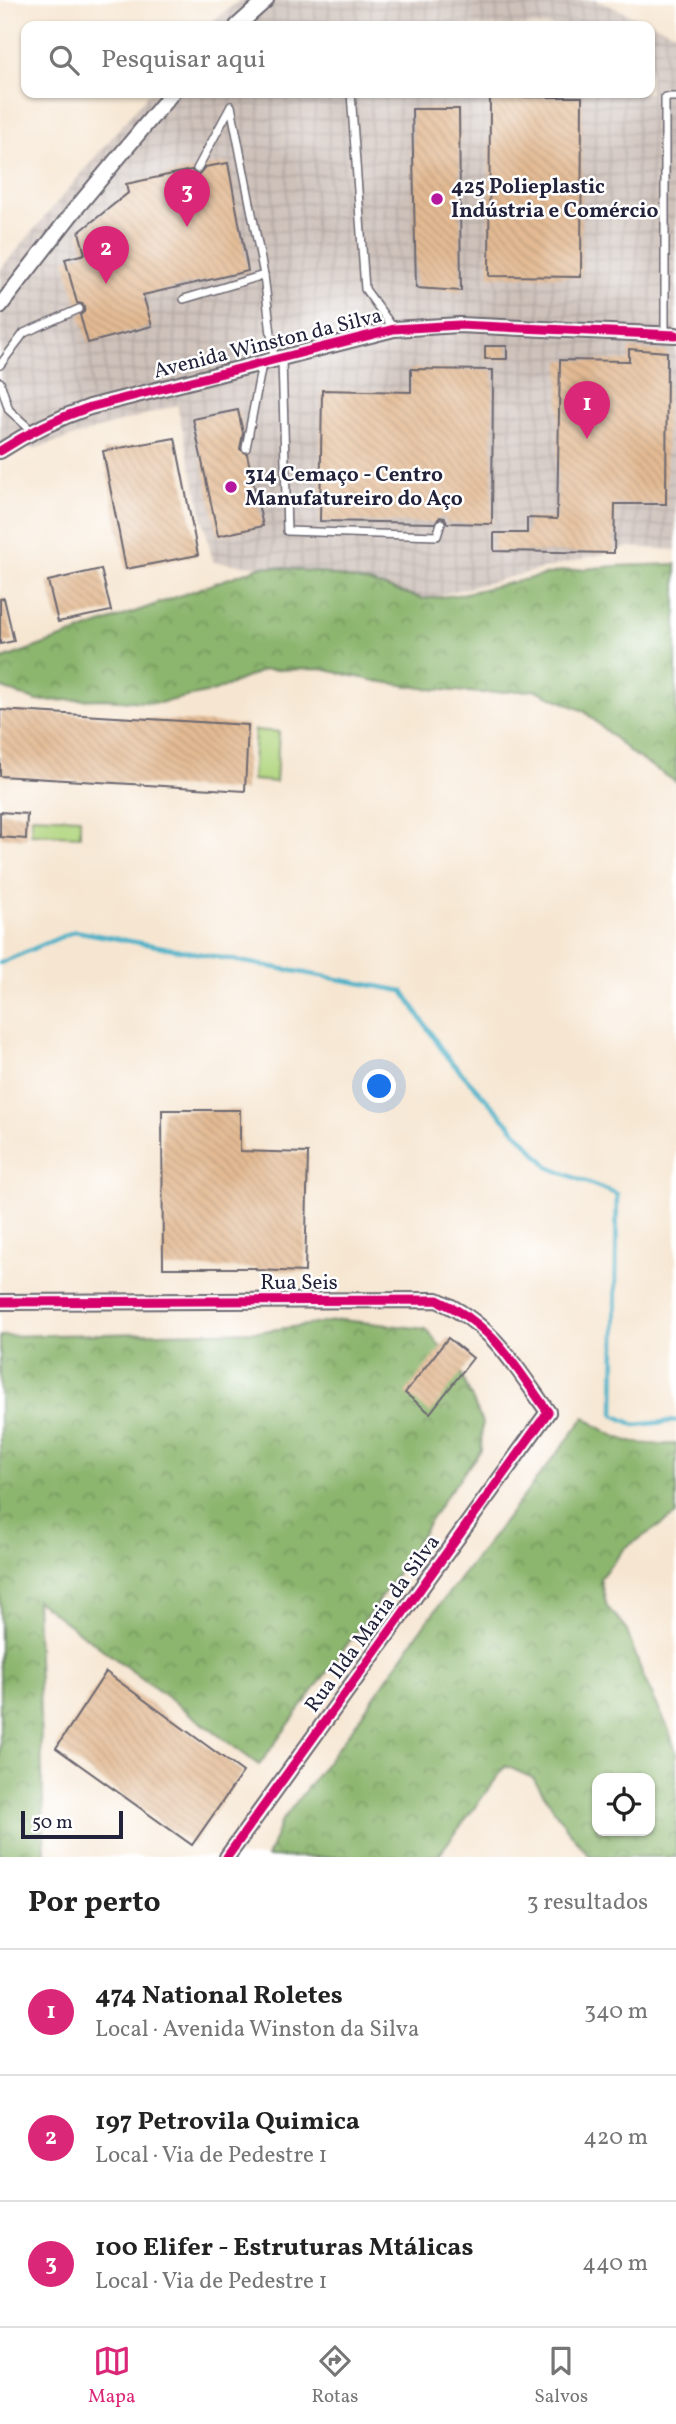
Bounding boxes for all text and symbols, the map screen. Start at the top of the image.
search box [21,21,655,98]
icon: search [45,41,83,79]
text: Pesquisar aqui [101,42,266,78]
pin: 3 [164,169,210,227]
place label: 425 Polieplastic Indústria e Comércio [451,173,658,226]
marker: 425 Polieplastic Indústria e Comércio [429,191,445,207]
pin: 2 [83,226,129,284]
street label: Avenida Winston da Silva [151,302,385,386]
pin: 1 [564,381,610,439]
place label: 314 Cemaço - Centro Manufatureiro do Aço [245,461,463,514]
marker: 314 Cemaço - Centro Manufatureiro do Aço [223,479,239,495]
your location [362,1069,396,1103]
street label: Rua Seis [260,1269,338,1298]
street label: Rua Ilda Maria da Silva [299,1529,447,1719]
map controls [592,1773,655,1836]
button: locate [592,1773,655,1836]
scale bar [21,1808,122,1840]
text: 50 m [32,1810,73,1836]
text: Por perto [28,1882,161,1924]
text: 3 resultados [527,1887,648,1919]
text: 474 National Roletes [95,1978,343,2014]
text: 1 [46,1996,56,2028]
text: 340 m [584,1996,648,2028]
text: Local · Avenida Winston da Silva [95,2014,419,2046]
text: 197 Petrovila Quimica [95,2104,360,2140]
text: 2 [45,2122,57,2154]
text: 420 m [583,2122,648,2154]
text: Local · Via de Pedestre 1 [95,2140,327,2172]
text: 100 Elifer - Estruturas Mtálicas [95,2230,474,2266]
text: 3 [45,2248,57,2280]
text: 440 m [582,2248,648,2280]
text: Local · Via de Pedestre 1 [95,2266,327,2298]
tab: Mapa [88,2342,135,2410]
tab: Rotas [311,2342,358,2410]
tab: Salvos [534,2342,588,2410]

